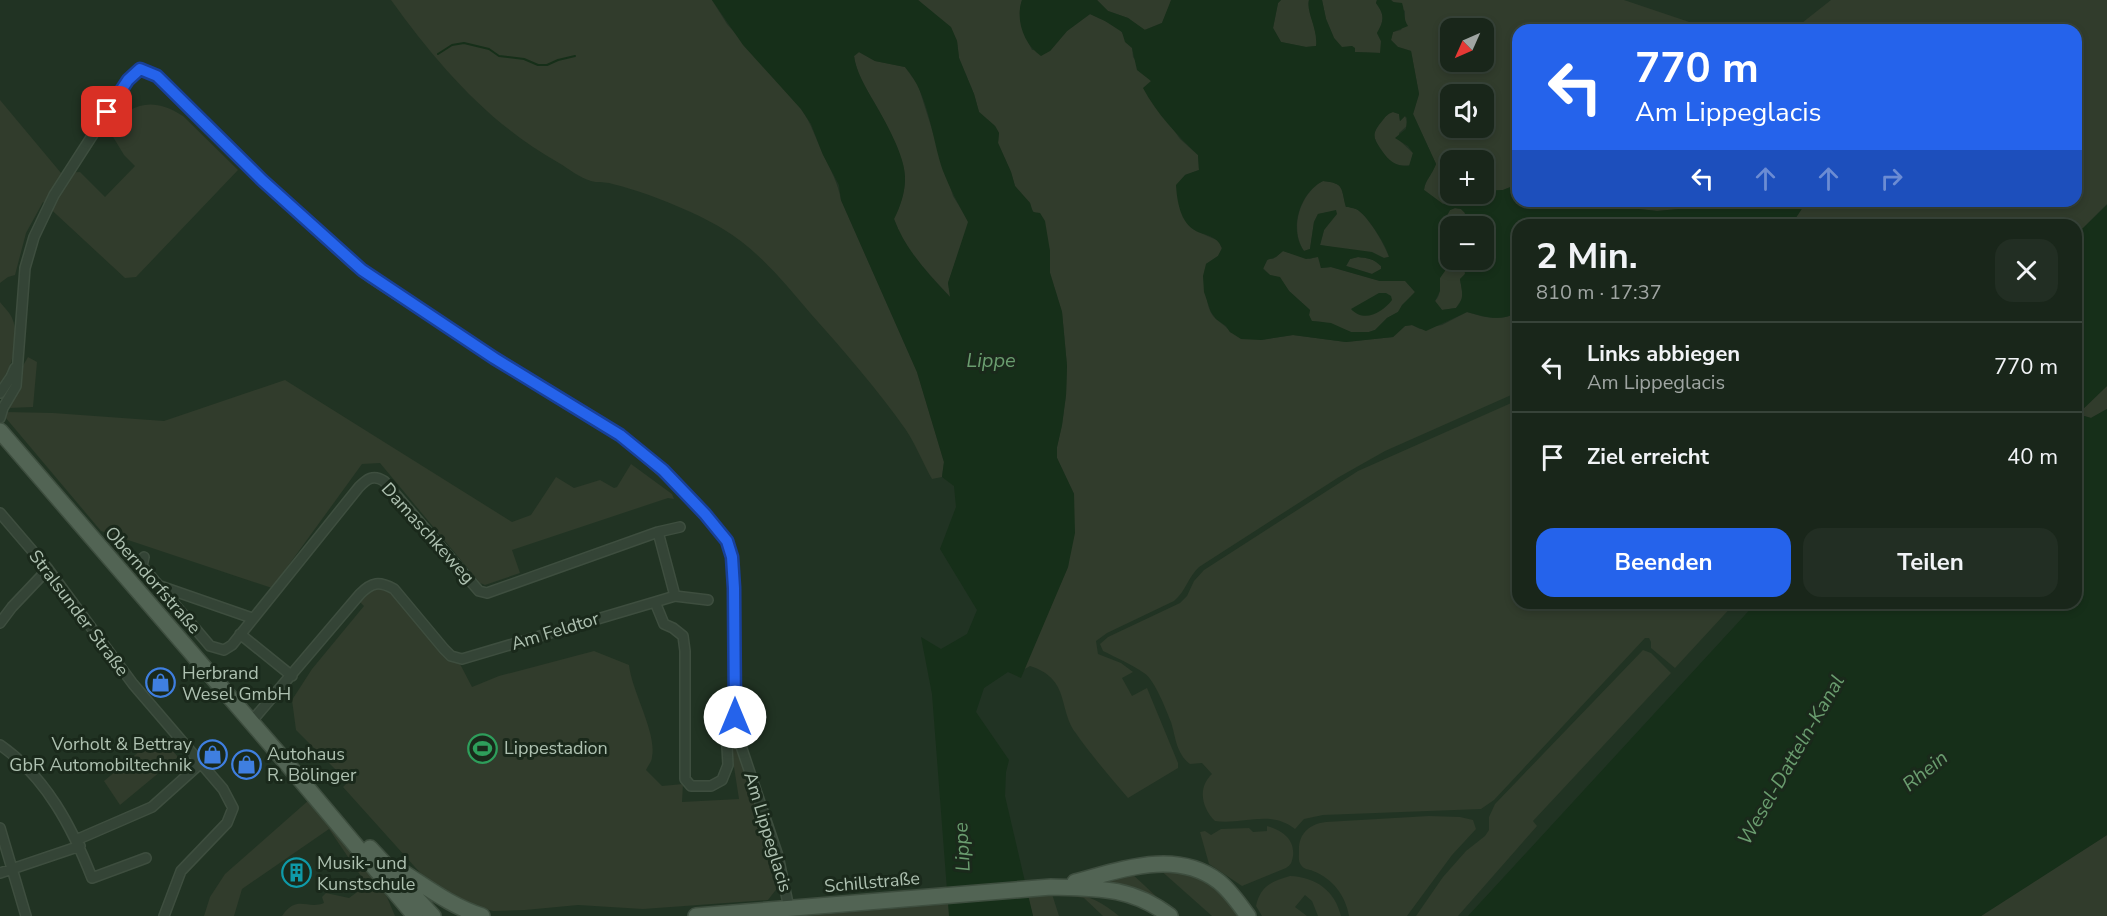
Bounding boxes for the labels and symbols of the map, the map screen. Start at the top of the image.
north arrow [1440,18,1494,72]
pin [81,86,132,137]
water label: Lippe [966,347,1016,374]
street label: Damaschkeweg [376,477,480,589]
street label: Oberndorfstraße [100,521,206,639]
street label: Stralsunder Straße [24,545,134,681]
street label: Am Feldtor [508,606,602,656]
place label: Herbrand Wesel GmbH [182,661,291,706]
shop icon: Herbrand Wesel GmbH [145,667,177,699]
water label: Wesel-Datteln-Kanal [1731,670,1851,850]
position arrow [703,685,767,749]
place label: Vorholt & Bettray GbR Automobiltechnik [9,732,193,777]
sports icon: Lippestadion [467,732,499,764]
place label: Lippestadion [504,736,608,760]
shop icon: Vorholt & Bettray GbR Automobiltechnik [197,738,229,770]
place label: Autohaus R. Bölinger [267,742,357,787]
water label: Rhein [1897,744,1953,798]
shop icon: Autohaus R. Bölinger [230,748,262,780]
street label: Am Lippeglacis [738,769,798,895]
water label: Lippe [947,821,977,872]
place label: Musik- und Kunstschule [317,851,415,896]
building icon: Musik- und Kunstschule [280,857,312,889]
street label: Schillstraße [823,866,921,898]

